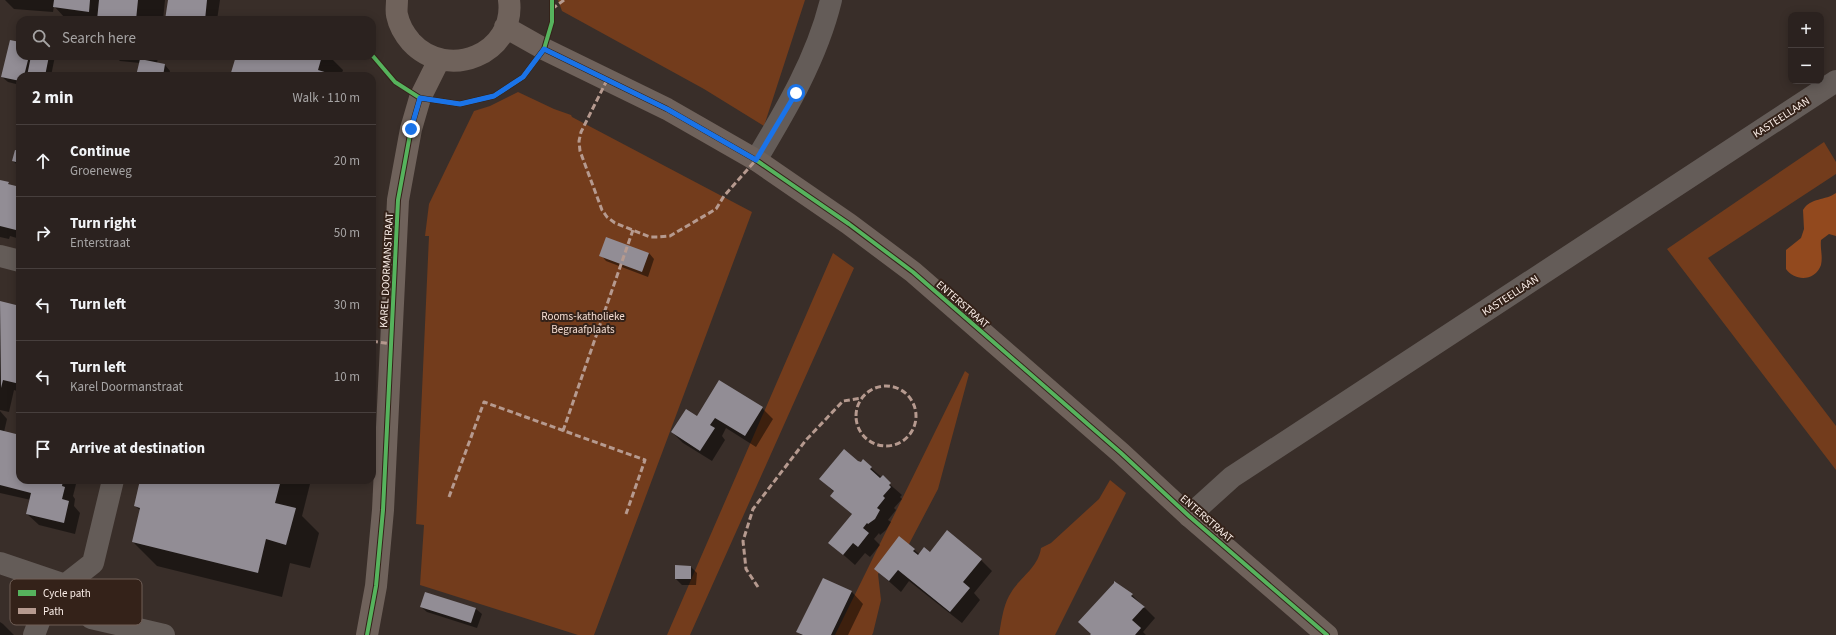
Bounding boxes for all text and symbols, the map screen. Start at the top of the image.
map controls [1788,12,1824,84]
button: + [1788,12,1824,48]
search box [16,16,376,60]
icon: search [30,27,52,49]
text: Search here [62,28,136,49]
button: − [1788,48,1824,84]
route start [787,84,805,102]
text: 2 min [32,86,73,110]
text: Walk · 110 m [292,89,360,107]
street label: KASTEELLAAN [1750,93,1813,141]
route end [402,120,420,138]
text: Continue [70,141,130,162]
icon: ahead [32,150,54,172]
text: 20 m [334,152,360,170]
text: Groeneweg [70,162,132,180]
street label: KAREL DOORMANSTRAAT [376,212,397,328]
text: Turn right [70,213,136,234]
icon: right [32,222,54,244]
text: 50 m [334,224,360,242]
text: Enterstraat [70,234,130,252]
street label: KASTEELLAAN [1479,271,1542,319]
street label: ENTERSTRAAT [933,277,992,332]
icon: left [32,294,54,316]
text: Turn left [70,294,126,315]
text: 30 m [334,296,360,314]
park label: Rooms-katholieke Begraafplaats [541,309,625,337]
text: Turn left [70,357,126,378]
icon: left [32,366,54,388]
text: 10 m [334,368,360,386]
text: Karel Doormanstraat [70,378,183,396]
icon: arrive [32,438,54,460]
text: Arrive at destination [70,438,205,459]
street label: ENTERSTRAAT [1177,491,1236,546]
legend [10,579,142,625]
text: Cycle path [43,586,91,601]
text: Path [43,604,64,619]

